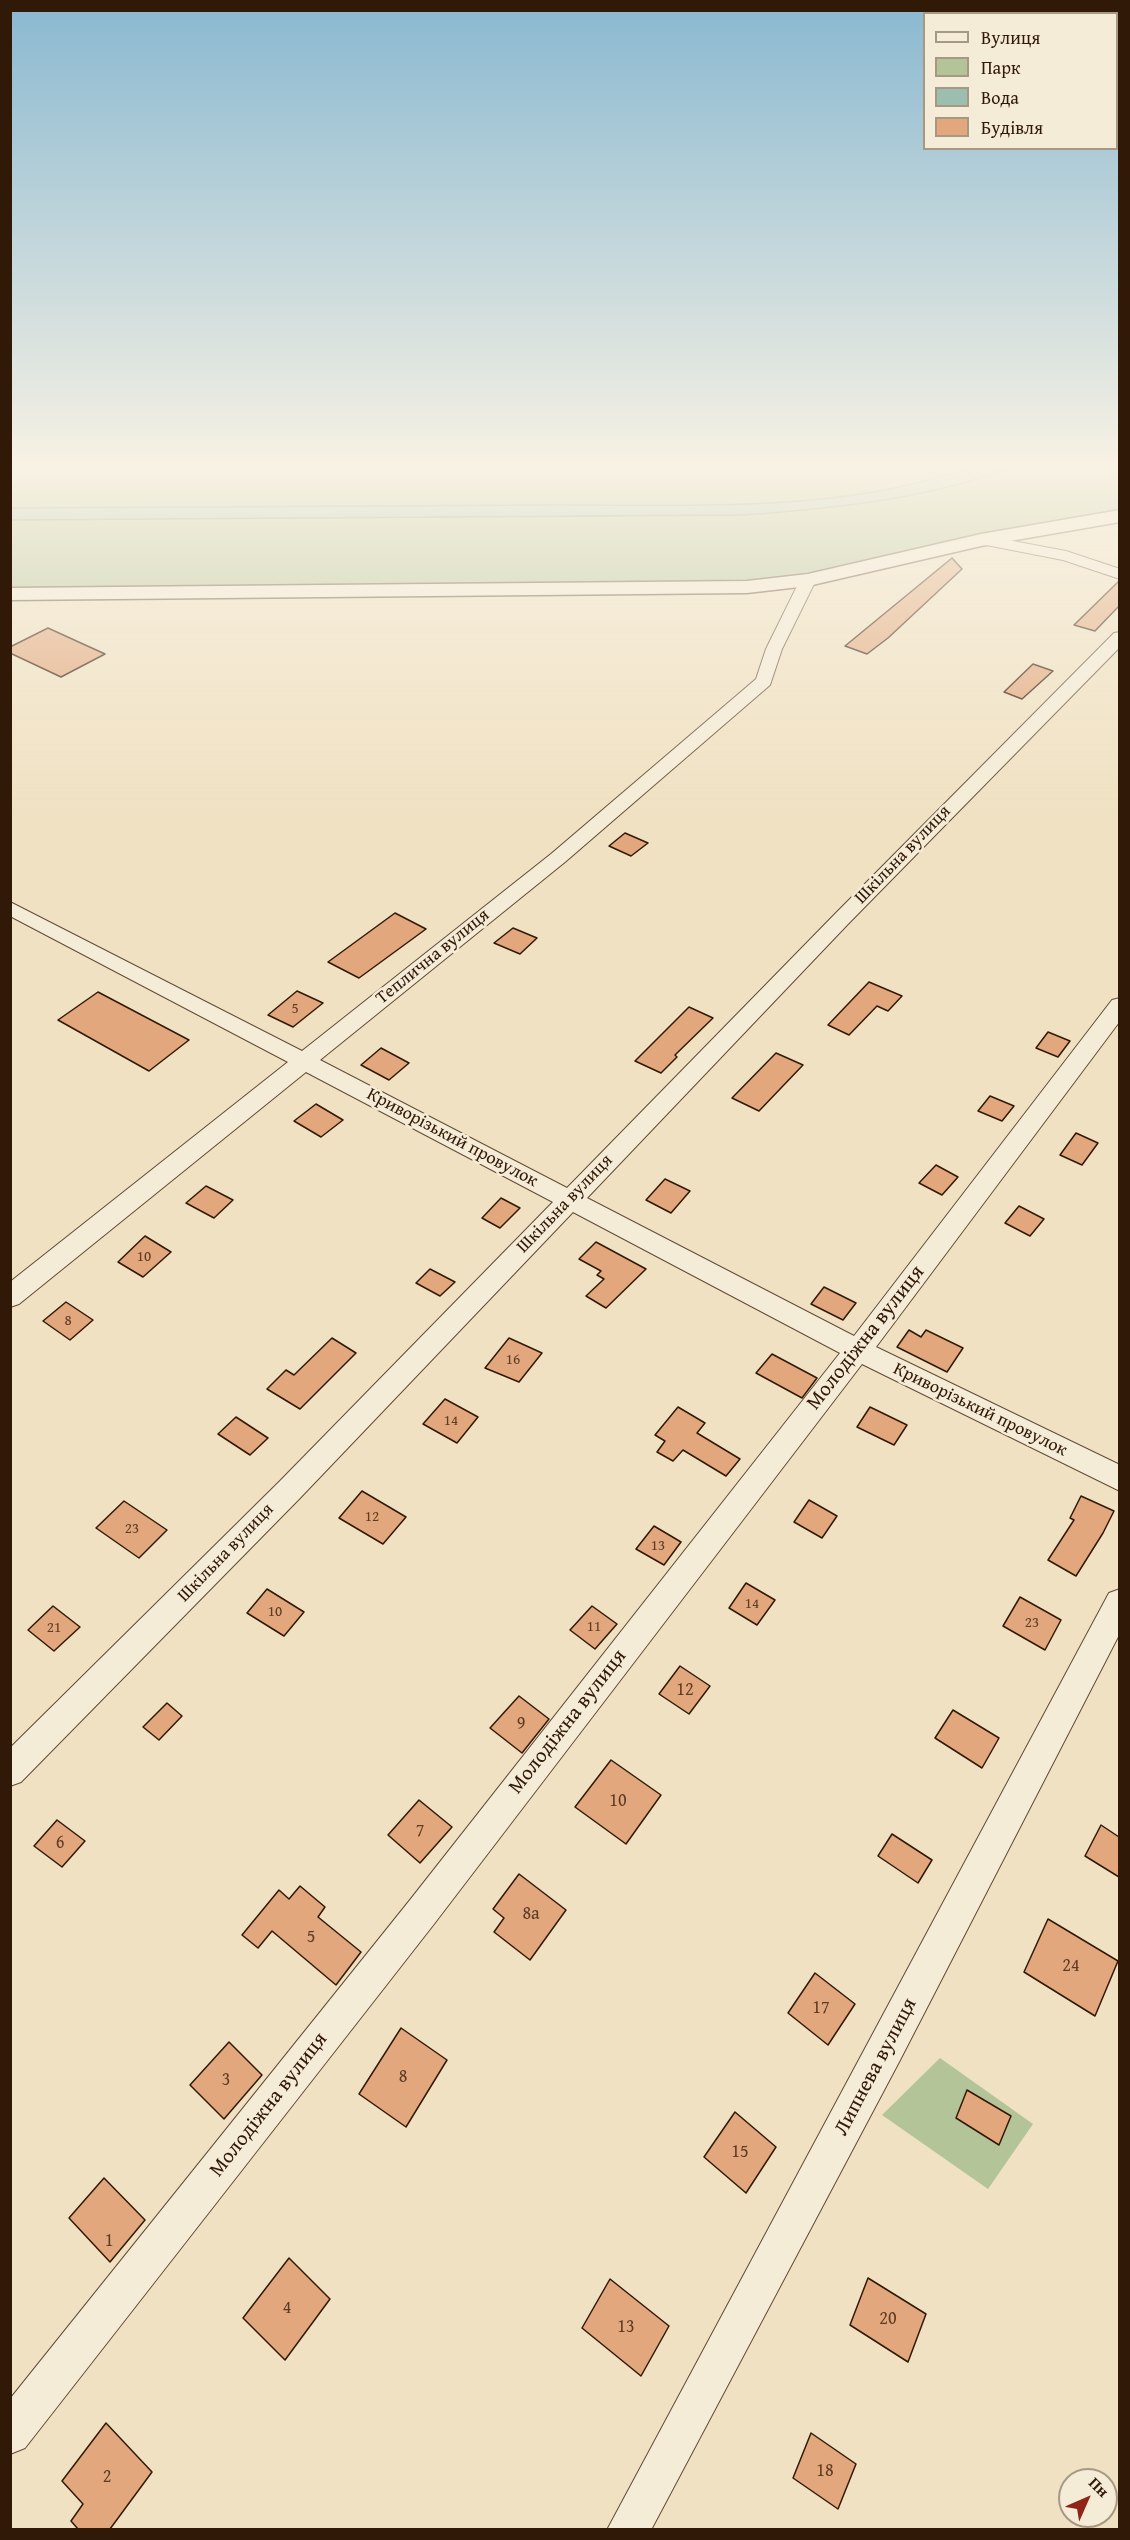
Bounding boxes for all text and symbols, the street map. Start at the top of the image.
legend [923,12,1118,150]
text: Вулиця [981,24,1040,51]
text: Парк [981,54,1020,81]
text: Вода [981,84,1019,111]
text: Будівля [981,114,1043,141]
street label: Шкільна вулиця [850,801,956,909]
street label: Теплична вулиця [372,905,494,1009]
house number: 5 [291,1000,299,1018]
street label: Криворізький провулок [363,1084,541,1192]
street label: Шкільна вулиця [512,1150,618,1258]
house number: 10 [137,1248,151,1266]
street label: Молодіжна вулиця [802,1261,930,1415]
house number: 8 [64,1312,72,1330]
house number: 16 [506,1351,520,1369]
street label: Криворізький провулок [890,1358,1070,1462]
house number: 14 [444,1412,458,1430]
street label: Шкільна вулиця [173,1499,279,1607]
house number: 12 [365,1508,379,1526]
house number: 23 [125,1520,139,1538]
house number: 13 [651,1537,665,1555]
house number: 14 [745,1595,759,1613]
house number: 10 [268,1603,282,1621]
house number: 23 [1025,1614,1039,1632]
house number: 11 [587,1618,601,1636]
house number: 21 [47,1619,61,1637]
street label: Молодіжна вулиця [504,1645,632,1799]
house number: 12 [676,1679,694,1701]
house number: 9 [517,1713,525,1735]
house number: 10 [609,1790,627,1812]
house number: 7 [416,1820,424,1842]
house number: 6 [56,1832,64,1854]
house number: 8а [522,1903,540,1925]
house number: 5 [307,1926,315,1948]
house number: 24 [1062,1955,1080,1977]
street label: Липнева вулиця [829,1994,923,2140]
house number: 17 [812,1997,830,2019]
street label: Молодіжна вулиця [205,2028,333,2182]
house number: 8 [399,2066,407,2088]
house number: 3 [222,2069,230,2091]
house number: 15 [731,2141,749,2163]
house number: 1 [105,2230,113,2252]
house number: 4 [283,2297,291,2319]
house number: 20 [879,2308,897,2330]
house number: 13 [617,2316,635,2338]
house number: 18 [816,2460,834,2482]
house number: 2 [103,2466,111,2488]
north arrow [1058,2468,1118,2528]
text: Пн [1084,2471,1115,2502]

